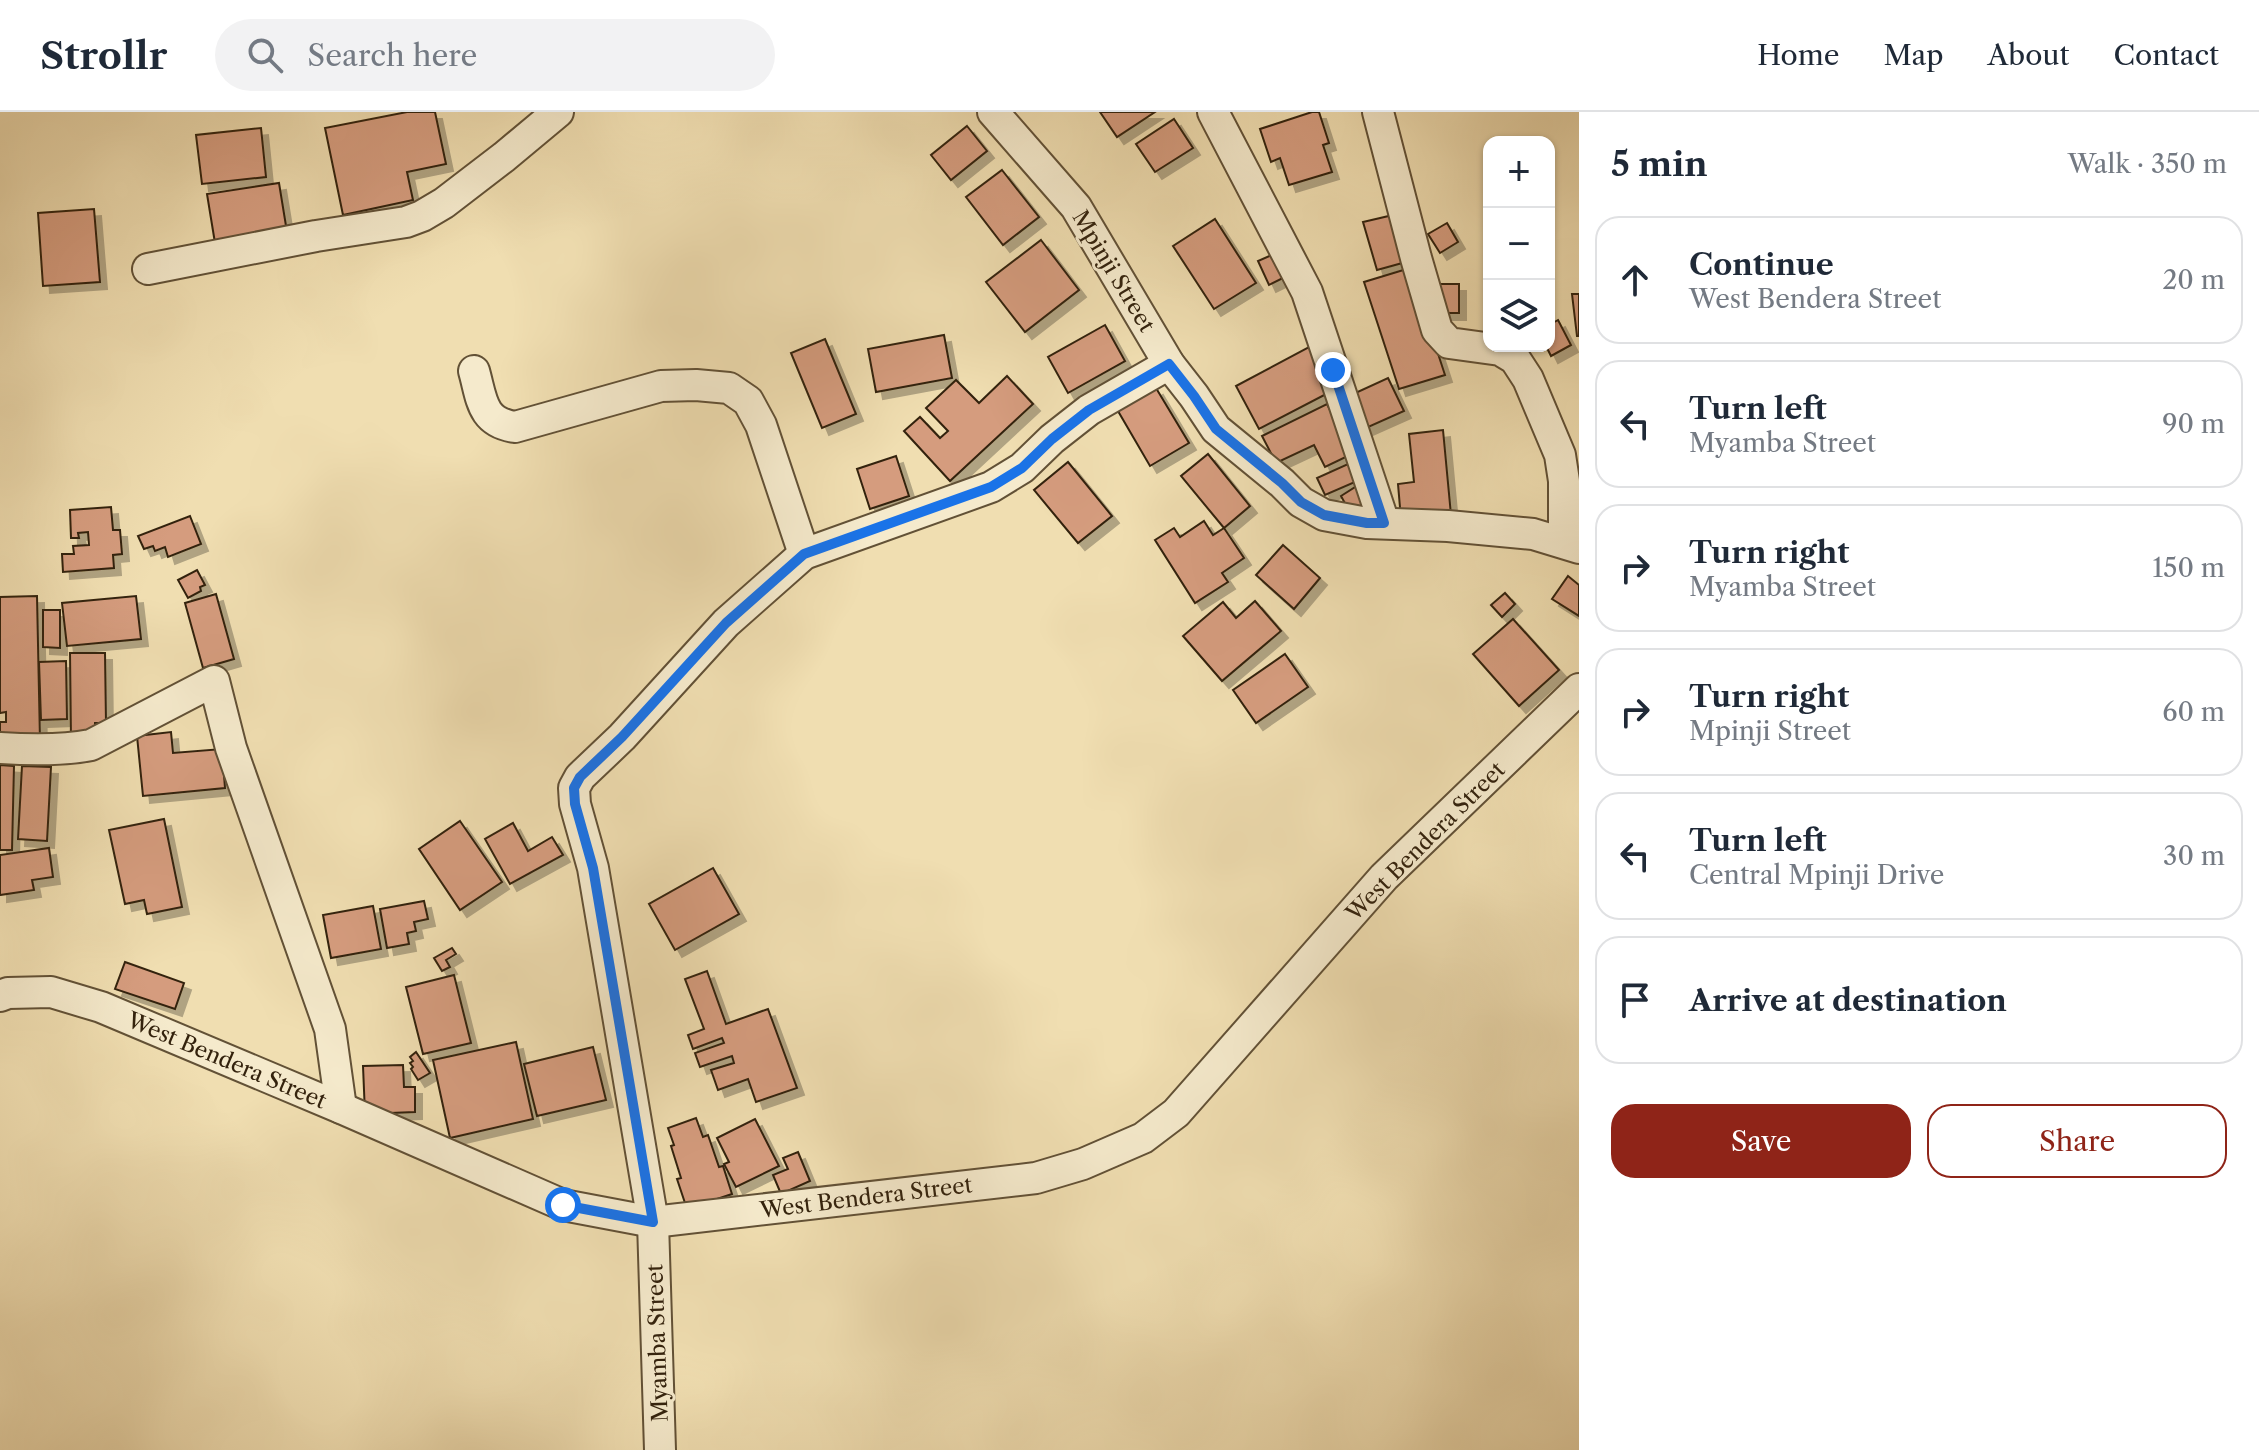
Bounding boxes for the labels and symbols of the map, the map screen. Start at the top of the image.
street label: Mpinji Street [1067,206,1161,337]
route end [1315,352,1351,388]
street label: West Bendera Street [1340,756,1511,927]
street label: West Bendera Street [122,1006,331,1115]
street label: West Bendera Street [757,1171,974,1224]
route start [545,1187,581,1223]
street label: Myamba Street [641,1263,674,1423]

